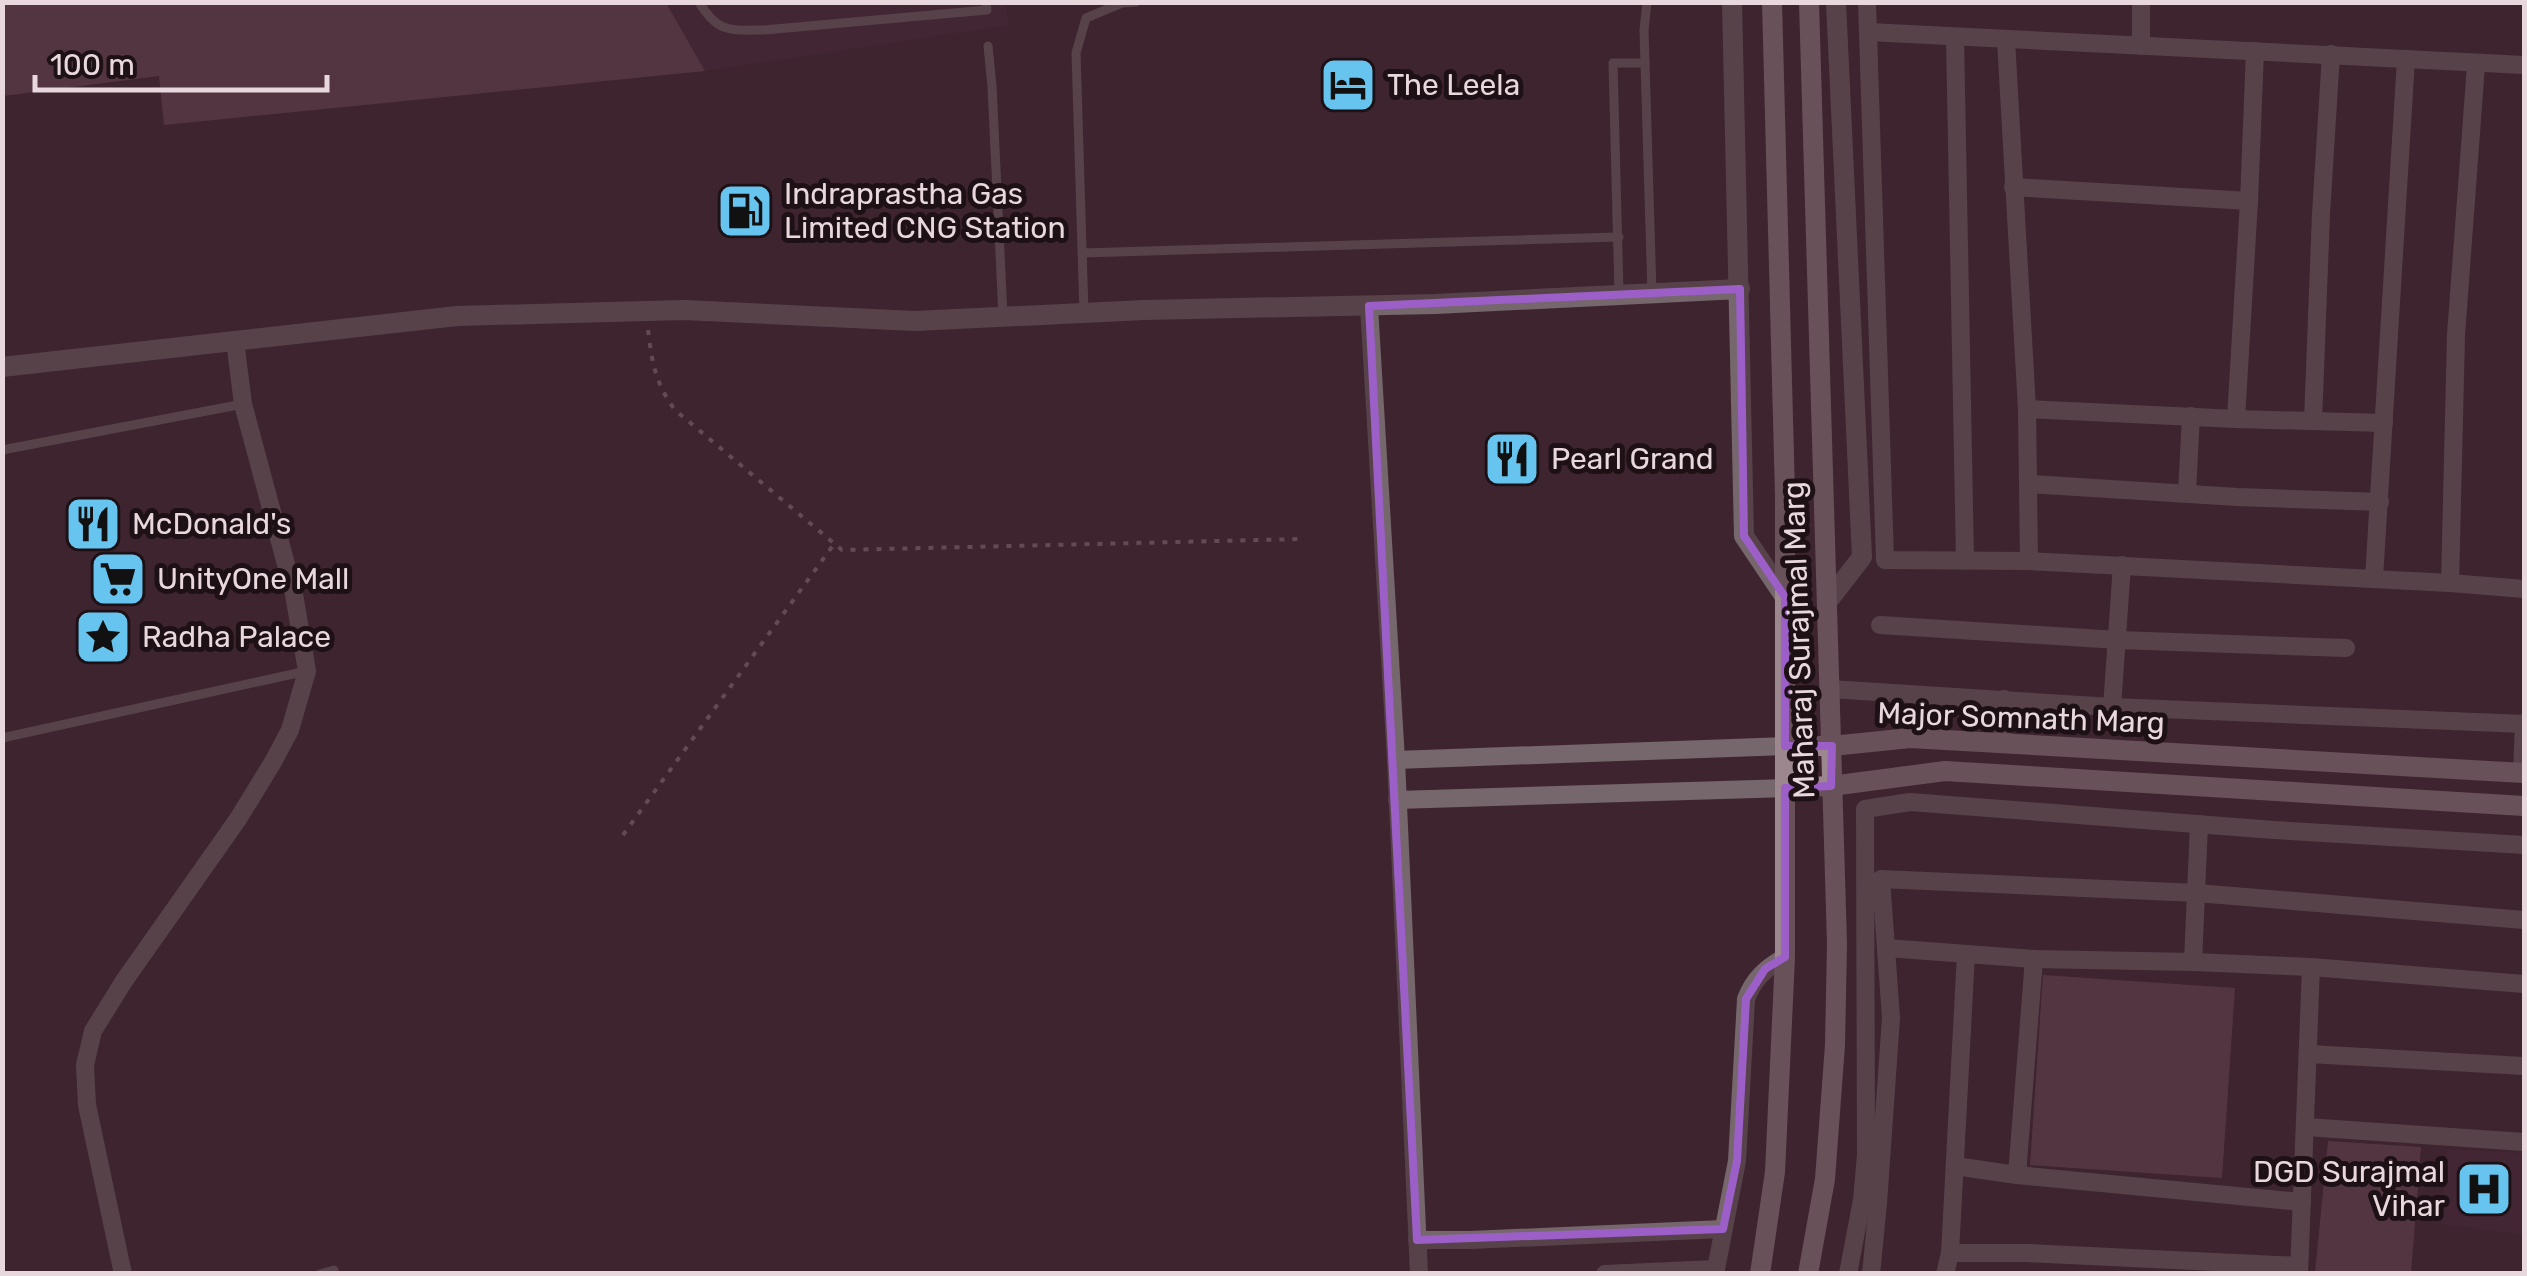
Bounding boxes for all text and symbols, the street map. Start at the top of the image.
scale bar [35,30,328,92]
text: 100 m [50,47,135,83]
hotel icon: The Leela [1318,55,1378,115]
place label: The Leela [1387,67,1520,103]
place label: Indraprastha Gas Limited CNG Station [784,176,1066,246]
fuel station icon: Indraprastha Gas Limited CNG Station [715,181,775,241]
restaurant icon: Pearl Grand [1482,429,1542,489]
place label: Pearl Grand [1551,441,1714,477]
street label: Maharaj Surajmal Marg [1775,481,1823,799]
restaurant icon: McDonald's [63,494,123,554]
place label: McDonald's [132,506,291,542]
supermarket icon: UnityOne Mall [88,549,148,609]
place label: UnityOne Mall [157,561,349,597]
place icon: Radha Palace [73,607,133,667]
place label: Radha Palace [142,619,331,655]
street label: Major Somnath Marg [1877,695,2165,741]
place label: DGD Surajmal Vihar [2253,1154,2446,1224]
hospital icon: DGD Surajmal Vihar [2454,1159,2514,1219]

